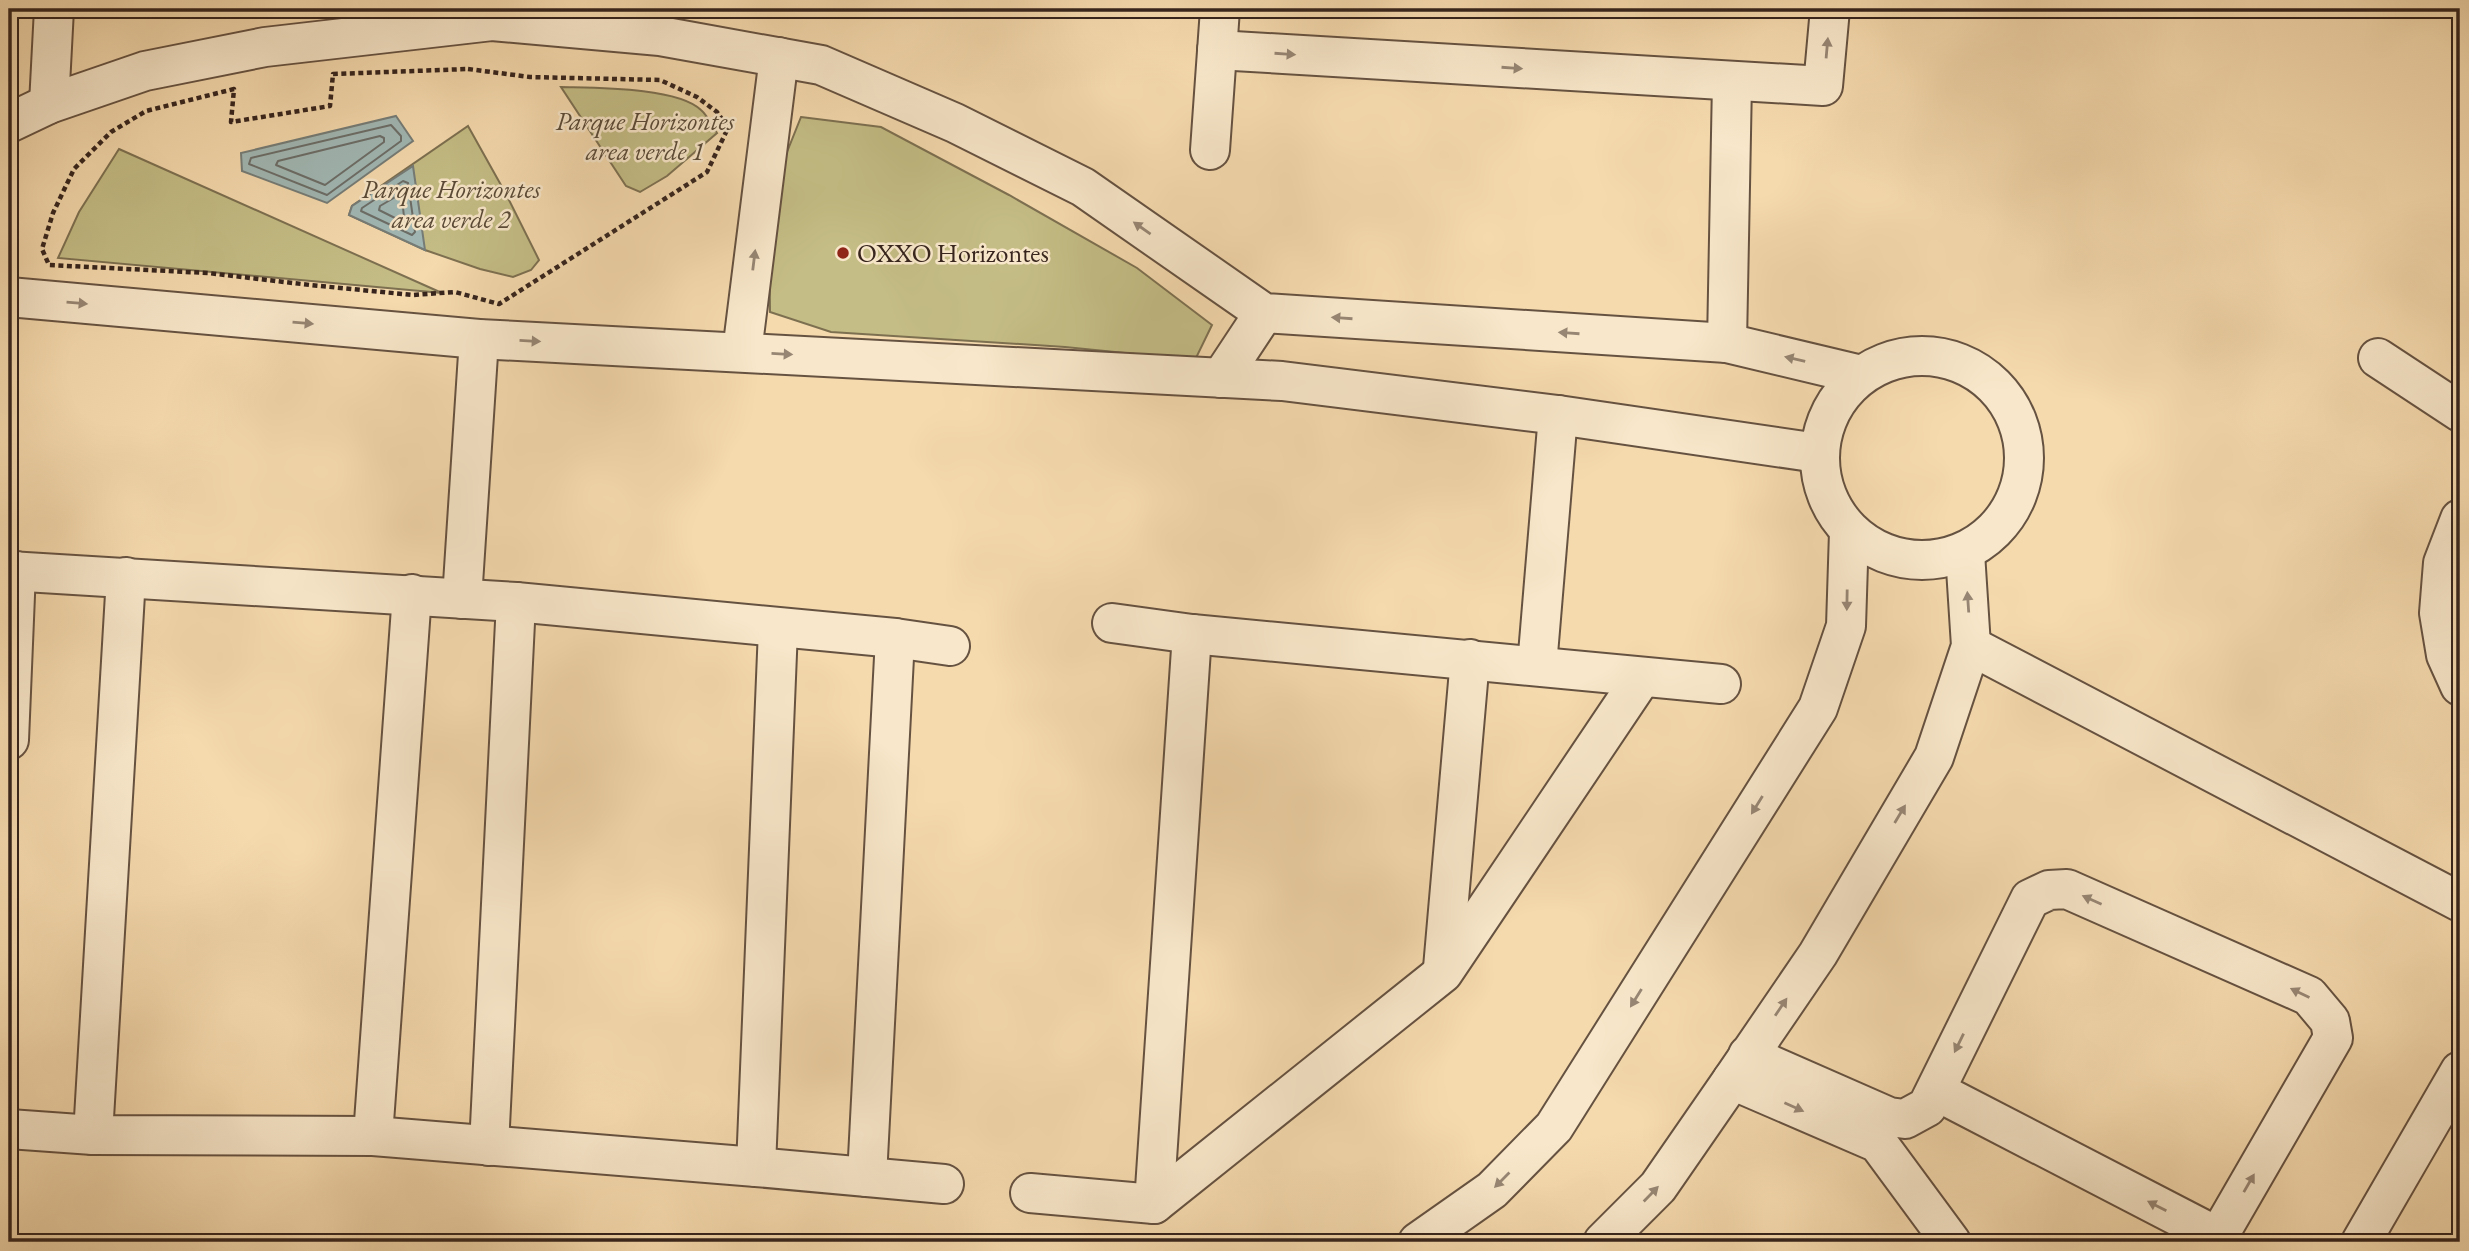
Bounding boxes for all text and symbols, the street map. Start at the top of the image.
one-way arrow [1822,36,1833,58]
one-way arrow [1275,49,1297,60]
one-way arrow [1502,63,1524,74]
park label: Parque Horizontes area verde 1 [555,104,735,168]
park label: Parque Horizontes area verde 2 [361,172,541,236]
one-way arrow [1133,221,1151,235]
place label: OXXO Horizontes [857,236,1049,270]
marker: OXXO Horizontes [835,245,851,261]
one-way arrow [748,249,759,271]
one-way arrow [66,298,88,309]
one-way arrow [1331,312,1353,323]
one-way arrow [293,318,315,329]
one-way arrow [1558,327,1580,338]
one-way arrow [519,336,541,347]
one-way arrow [771,349,793,360]
one-way arrow [1784,353,1806,364]
one-way arrow [1841,589,1853,611]
one-way arrow [1962,590,1973,612]
one-way arrow [1751,796,1764,815]
one-way arrow [1894,804,1906,823]
one-way arrow [2082,894,2102,906]
one-way arrow [2290,987,2310,998]
one-way arrow [1629,988,1642,1008]
one-way arrow [1774,998,1788,1016]
one-way arrow [1954,1033,1965,1053]
one-way arrow [1784,1101,1804,1113]
one-way arrow [1494,1171,1510,1188]
one-way arrow [2243,1174,2255,1193]
one-way arrow [1642,1186,1658,1203]
one-way arrow [2147,1200,2167,1211]

